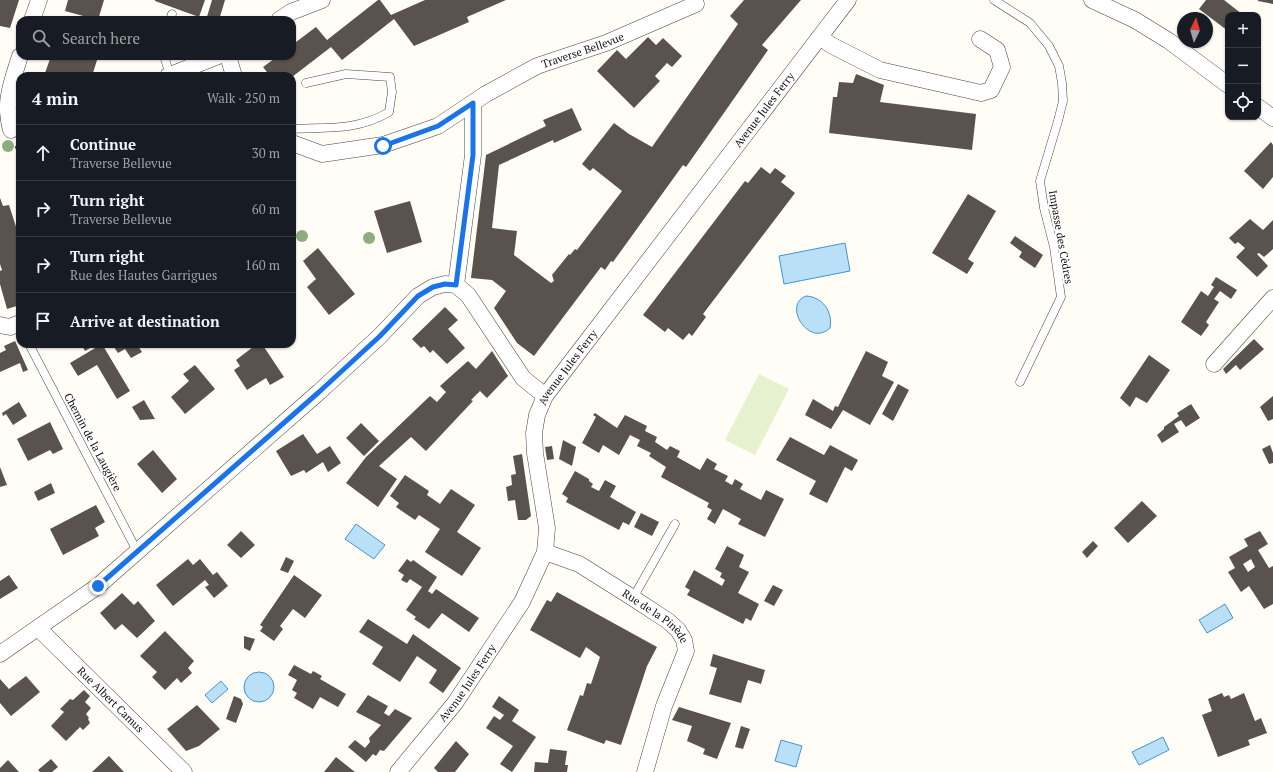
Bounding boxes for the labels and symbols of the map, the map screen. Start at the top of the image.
north arrow [1177,12,1213,48]
street label: Traverse Bellevue [540,29,626,71]
street label: Avenue Jules Ferry [731,69,797,150]
route start [374,137,392,155]
street label: Impasse des Cèdres [1046,189,1076,285]
street label: Avenue Jules Ferry [535,326,601,407]
street label: Chemin de la Laugière [61,390,125,494]
route end [89,577,107,595]
street label: Rue de la Pinède [620,586,692,646]
street label: Avenue Jules Ferry [436,641,499,724]
street label: Rue Albert Camus [74,664,147,736]

